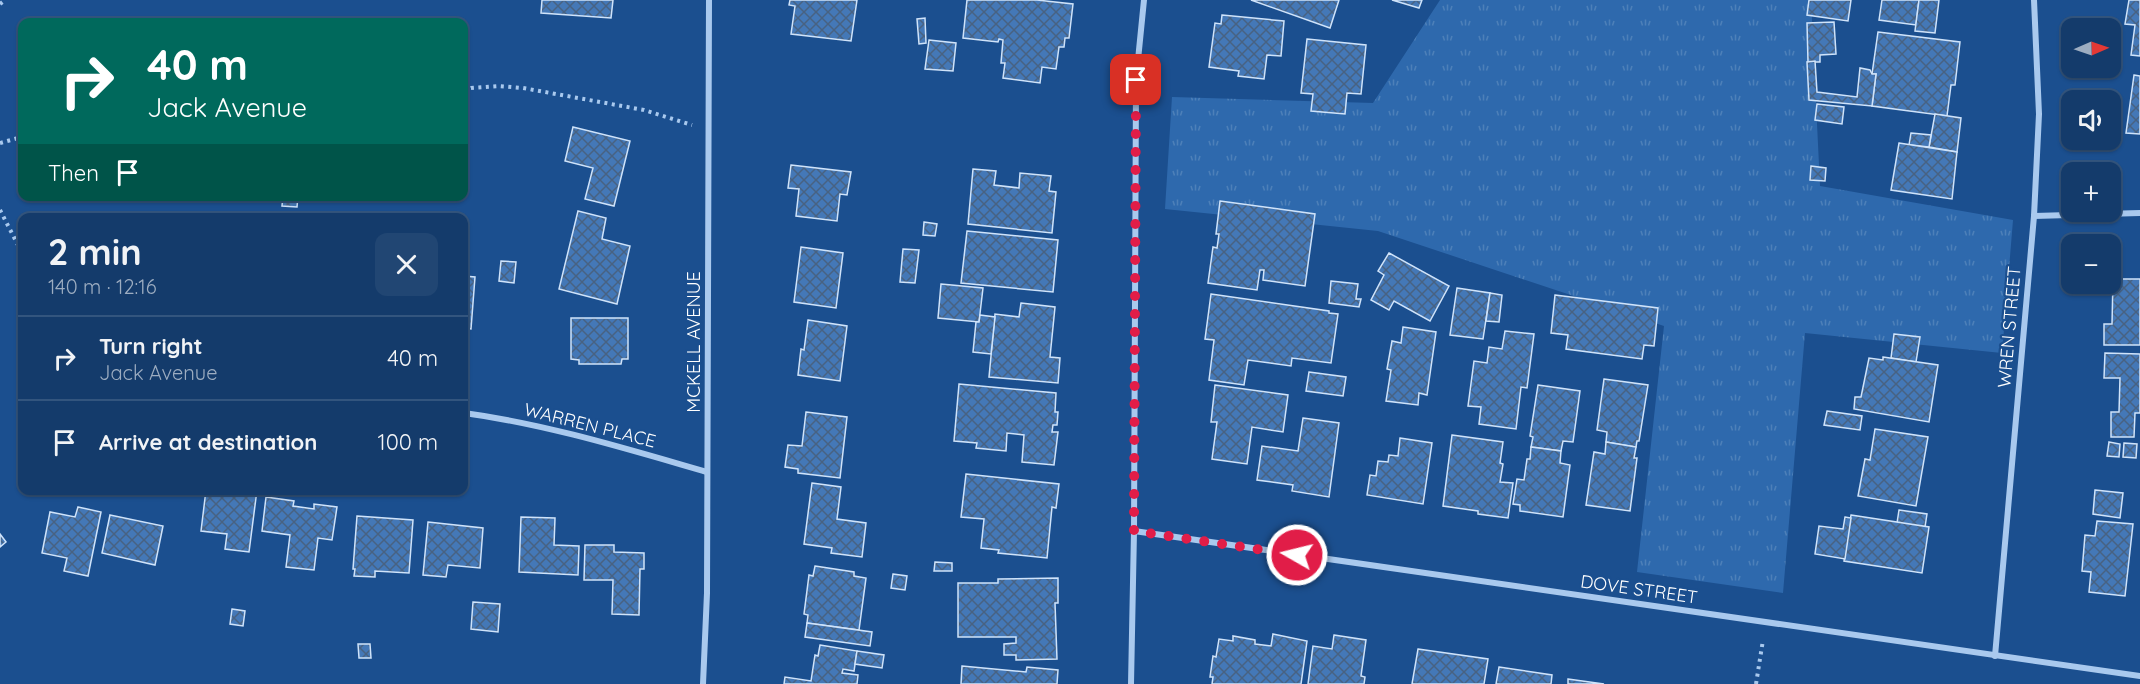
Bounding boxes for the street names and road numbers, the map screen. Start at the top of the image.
street label: WREN STREET [1992,265,2026,389]
street label: MCKELL AVENUE [682,271,705,413]
street label: WARREN PLACE [522,398,658,452]
street label: DOVE STREET [1579,569,1699,609]

